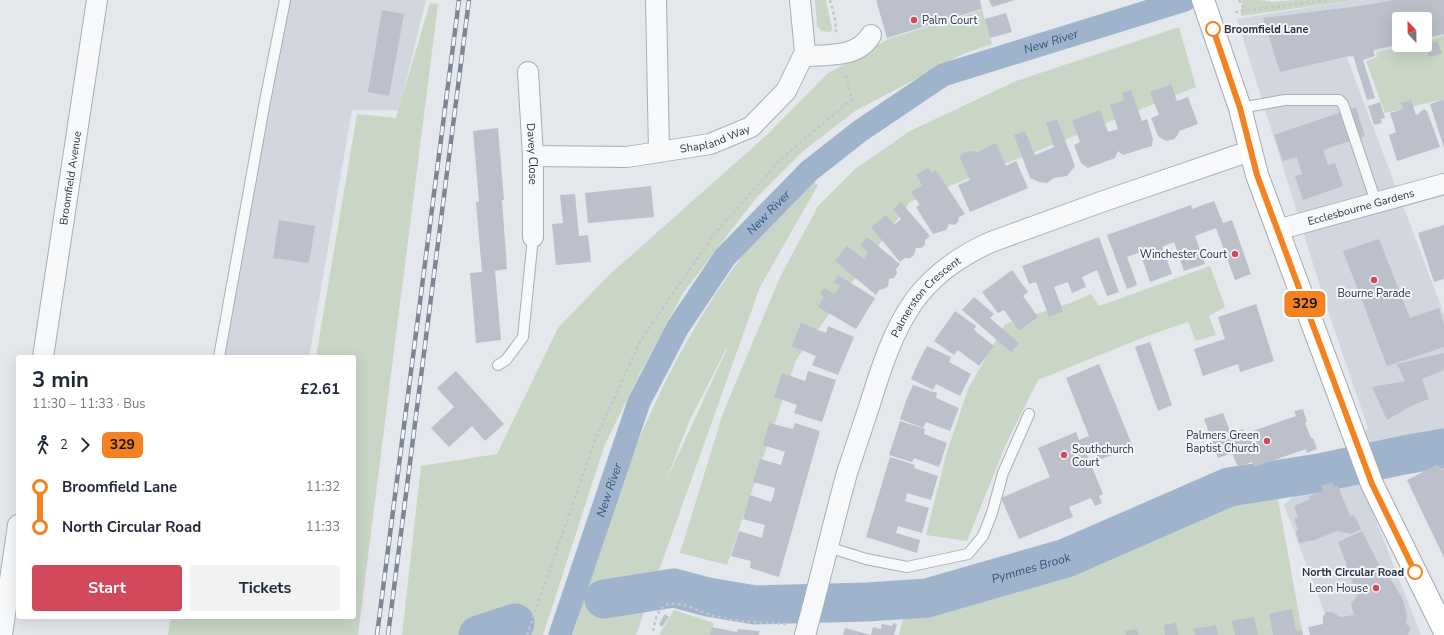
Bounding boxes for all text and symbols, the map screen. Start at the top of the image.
north arrow [1392,12,1432,52]
map controls [1392,12,1432,52]
place label: Palm Court [922,13,978,28]
marker: Palm Court [909,15,919,25]
marker: Broomfield Lane [1205,21,1221,37]
place label: Broomfield Lane [1224,22,1308,37]
water label: New River [1022,25,1081,57]
street label: Shapland Way [679,121,753,157]
street label: Davey Close [523,123,540,185]
street label: Broomfield Avenue [56,130,85,226]
water label: New River [743,186,794,238]
street label: Ecclesbourne Gardens [1306,186,1416,229]
place label: Winchester Court [1140,247,1227,262]
marker: Winchester Court [1230,249,1240,259]
street label: Palmerston Crescent [888,253,964,340]
marker: Bourne Parade [1369,275,1379,285]
place label: Bourne Parade [1337,286,1411,301]
line badge: 329 [1282,291,1328,317]
text: 329 [1292,294,1318,313]
text: 3 min [32,365,89,395]
text: £2.61 [300,379,340,399]
text: 11:30 – 11:33 · Bus [32,395,146,413]
place label: Palmers Green Baptist Church [1186,428,1259,456]
icon: walk [32,434,54,456]
icon: forward [74,434,96,456]
text: 329 [110,435,135,454]
text: 2 [60,436,68,454]
marker: Palmers Green Baptist Church [1262,436,1272,446]
place label: Southchurch Court [1072,442,1134,470]
marker: Southchurch Court [1059,450,1069,460]
water label: New River [593,460,626,519]
text: Broomfield Lane [62,477,177,497]
text: 11:32 [306,478,340,496]
text: North Circular Road [62,517,201,537]
text: 11:33 [306,518,340,536]
water label: Pymmes Brook [990,549,1074,587]
marker: North Circular Road [1407,564,1423,580]
button: Start [32,565,182,611]
button: Tickets [190,565,340,611]
place label: North Circular Road [1302,565,1404,580]
place label: Leon House [1309,581,1368,596]
marker: Leon House [1371,583,1381,593]

